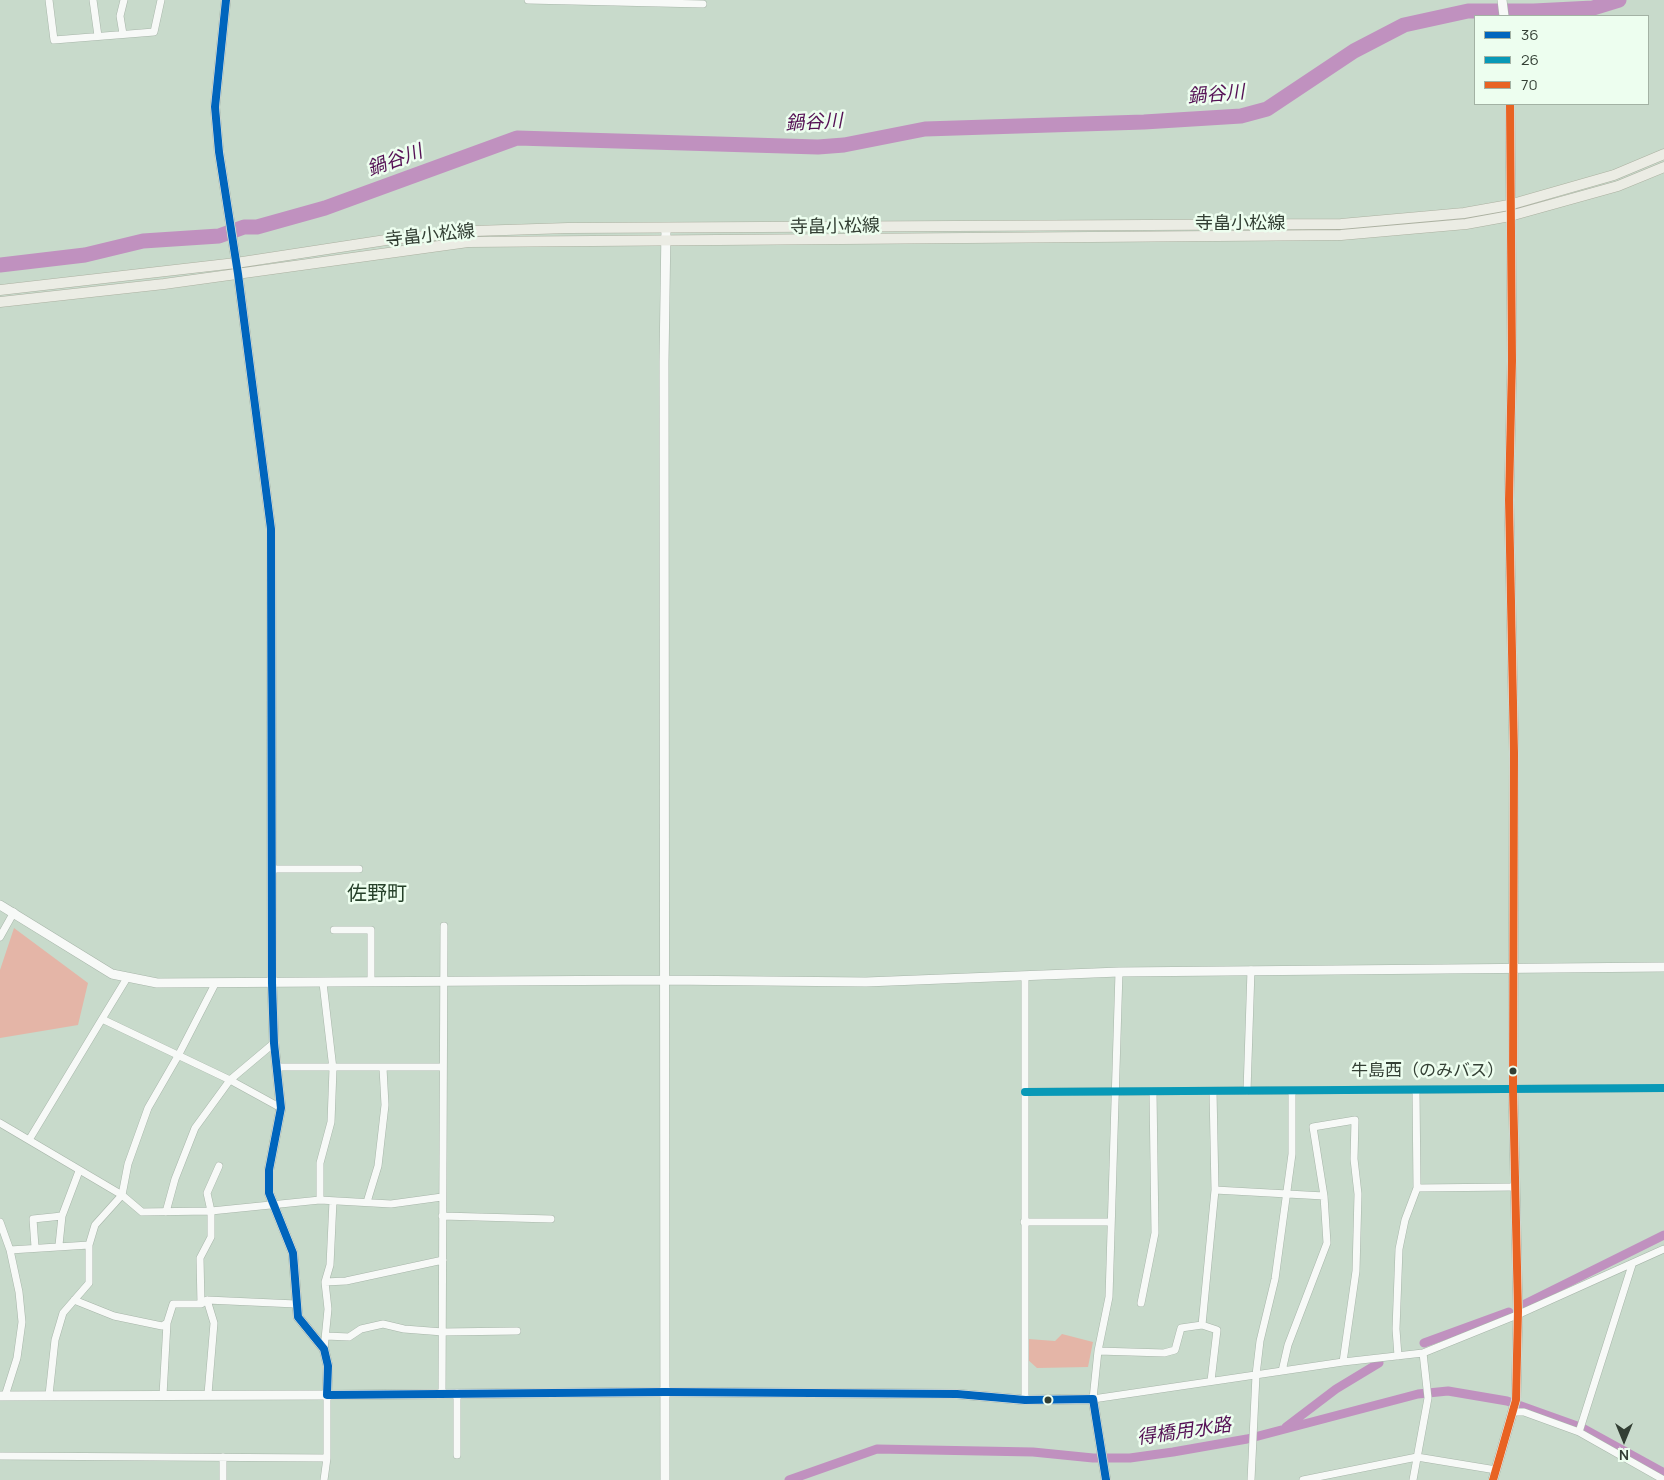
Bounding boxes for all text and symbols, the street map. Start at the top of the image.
legend [1474,15,1649,105]
text: 36 [1521,24,1539,45]
text: 26 [1521,49,1539,70]
text: 70 [1521,74,1538,95]
water label: 鍋谷川 [1187,81,1245,109]
water label: 鍋谷川 [785,110,843,136]
water label: 鍋谷川 [364,141,426,181]
street label: 寺畠小松線 [1195,213,1285,235]
street label: 寺畠小松線 [790,215,880,239]
street label: 寺畠小松線 [384,221,476,251]
district label: 佐野町 [347,882,407,906]
place label: 牛島西（のみバス） [1351,1061,1504,1081]
marker: 牛島西（のみバス） [1508,1066,1518,1076]
unlabelled marker [1043,1395,1053,1405]
water label: 得橋用水路 [1135,1414,1233,1450]
north arrow [1599,1415,1649,1465]
text: N [1619,1446,1629,1465]

